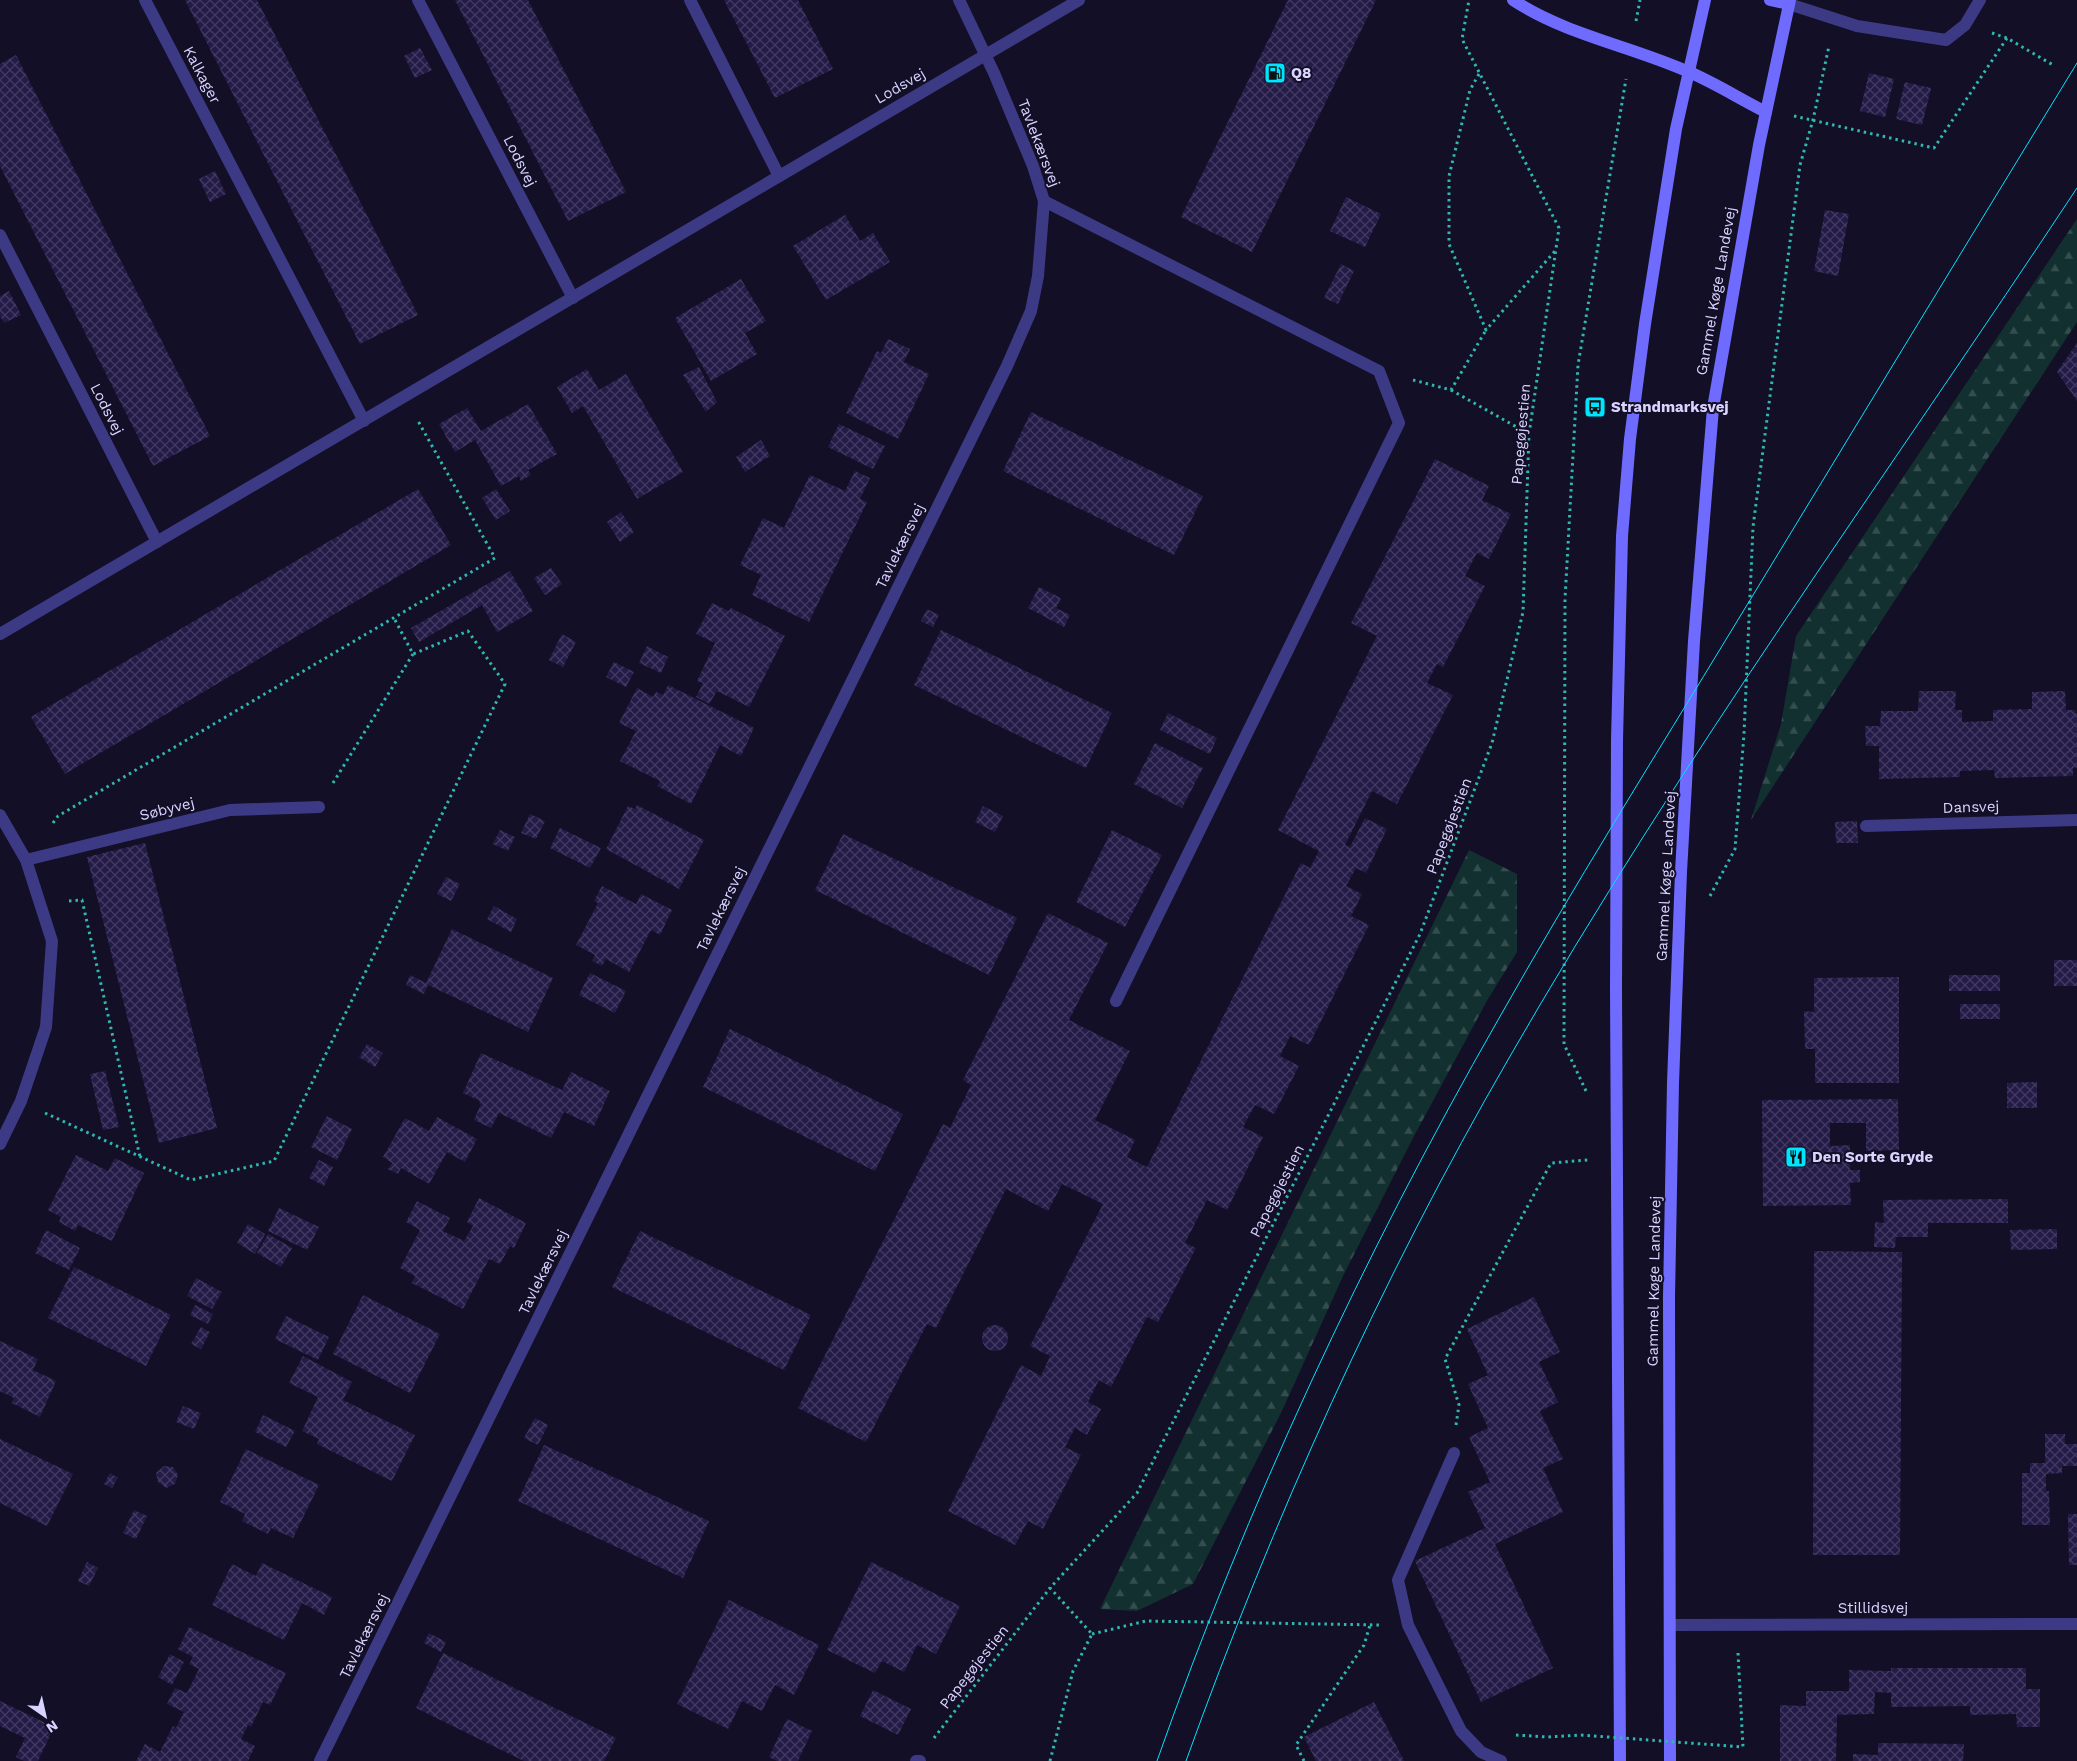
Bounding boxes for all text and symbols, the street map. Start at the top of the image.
street label: Kalkager [179,43,225,107]
fuel station icon: Q8 [1263,61,1287,85]
street label: Lodsvej [872,64,928,108]
place label: Q8 [1291,64,1311,82]
street label: Tavlekærsvej [1014,97,1064,189]
street label: Lodsvej [499,132,541,190]
street label: Gammel Køge Landevej [1692,205,1740,377]
street label: Lodsvej [86,380,128,438]
street label: Papegøjestien [1508,383,1534,485]
bus stop icon: Strandmarksvej [1583,395,1607,419]
place label: Strandmarksvej [1611,398,1729,416]
street label: Tavlekærsvej [872,500,928,592]
street label: Papegøjestien [1422,775,1476,877]
street label: Gammel Køge Landevej [1653,790,1679,962]
street label: Søbyvej [138,793,196,825]
street label: Dansvej [1942,797,2000,817]
street label: Tavlekærsvej [693,863,749,955]
street label: Papegøjestien [1246,1142,1308,1240]
restaurant icon: Den Sorte Gryde [1784,1145,1808,1169]
place label: Den Sorte Gryde [1812,1148,1934,1166]
street label: Gammel Køge Landevej [1644,1195,1664,1367]
street label: Tavlekærsvej [515,1226,571,1318]
street label: Tavlekærsvej [336,1590,392,1682]
street label: Stillidsvej [1838,1599,1908,1617]
street label: Papegøjestien [936,1621,1012,1713]
north arrow [20,1691,70,1741]
text: N [43,1717,61,1736]

